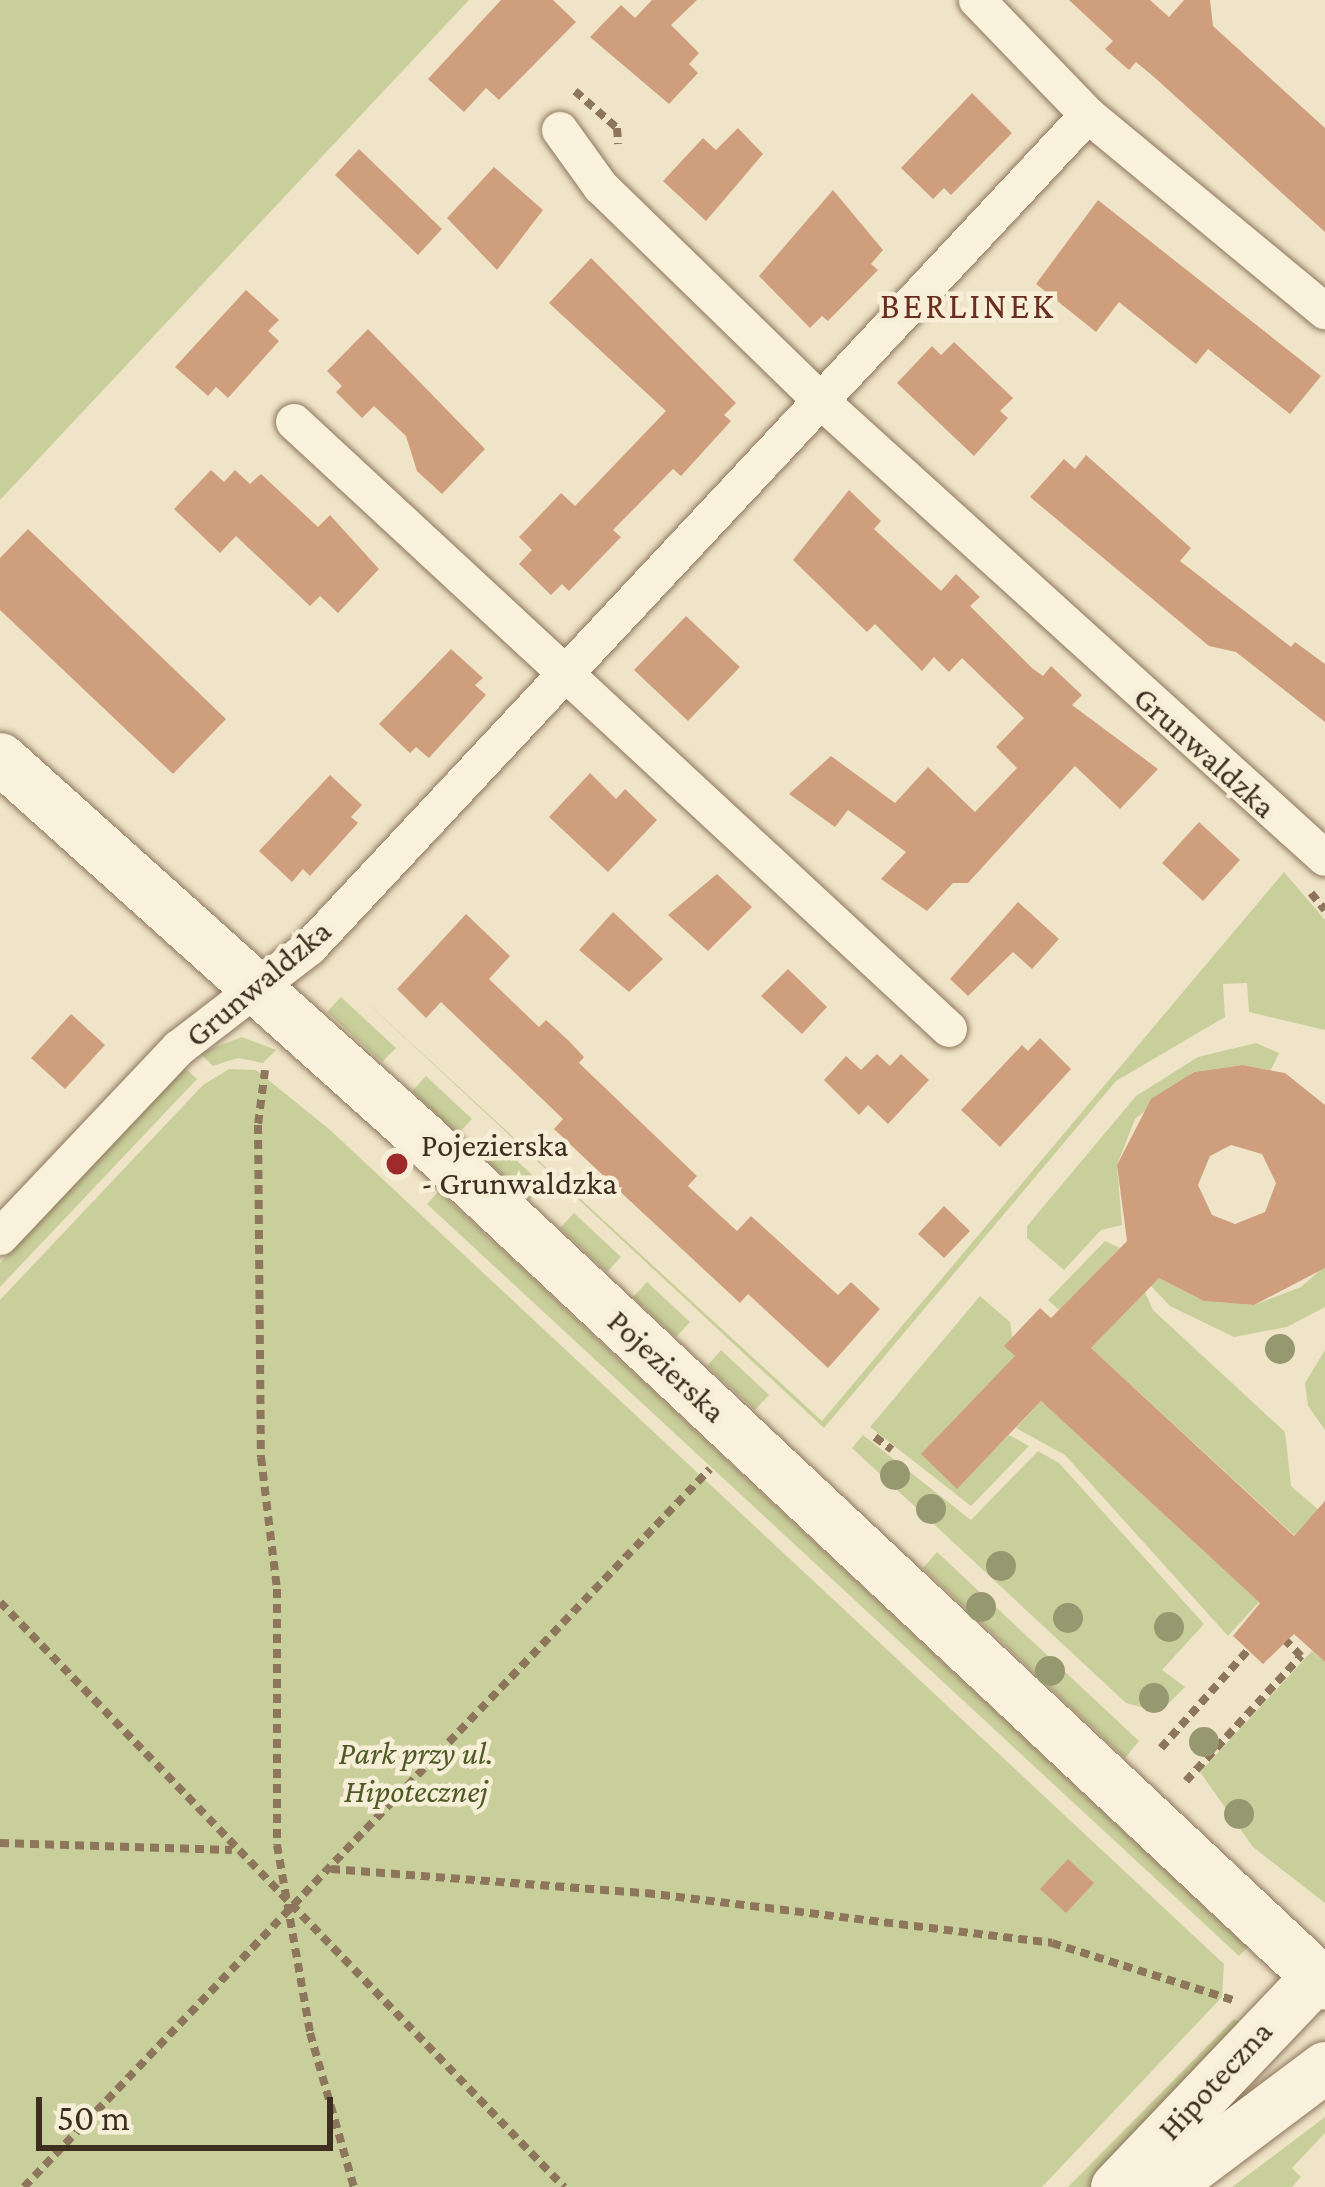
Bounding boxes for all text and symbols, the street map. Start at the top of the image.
district label: BERLINEK [880,285,1056,329]
street label: Grunwaldzka [1126,678,1284,826]
street label: Grunwaldzka [177,911,339,1055]
place label: Pojezierska - Grunwaldzka [421,1125,617,1203]
marker: Pojezierska - Grunwaldzka [384,1151,410,1177]
street label: Pojezierska [600,1301,734,1431]
park label: Park przy ul. Hipotecznej [338,1733,494,1811]
street label: Hipoteczna [1149,2012,1281,2148]
scale bar [42,2073,339,2147]
text: 50 m [57,2098,130,2138]

